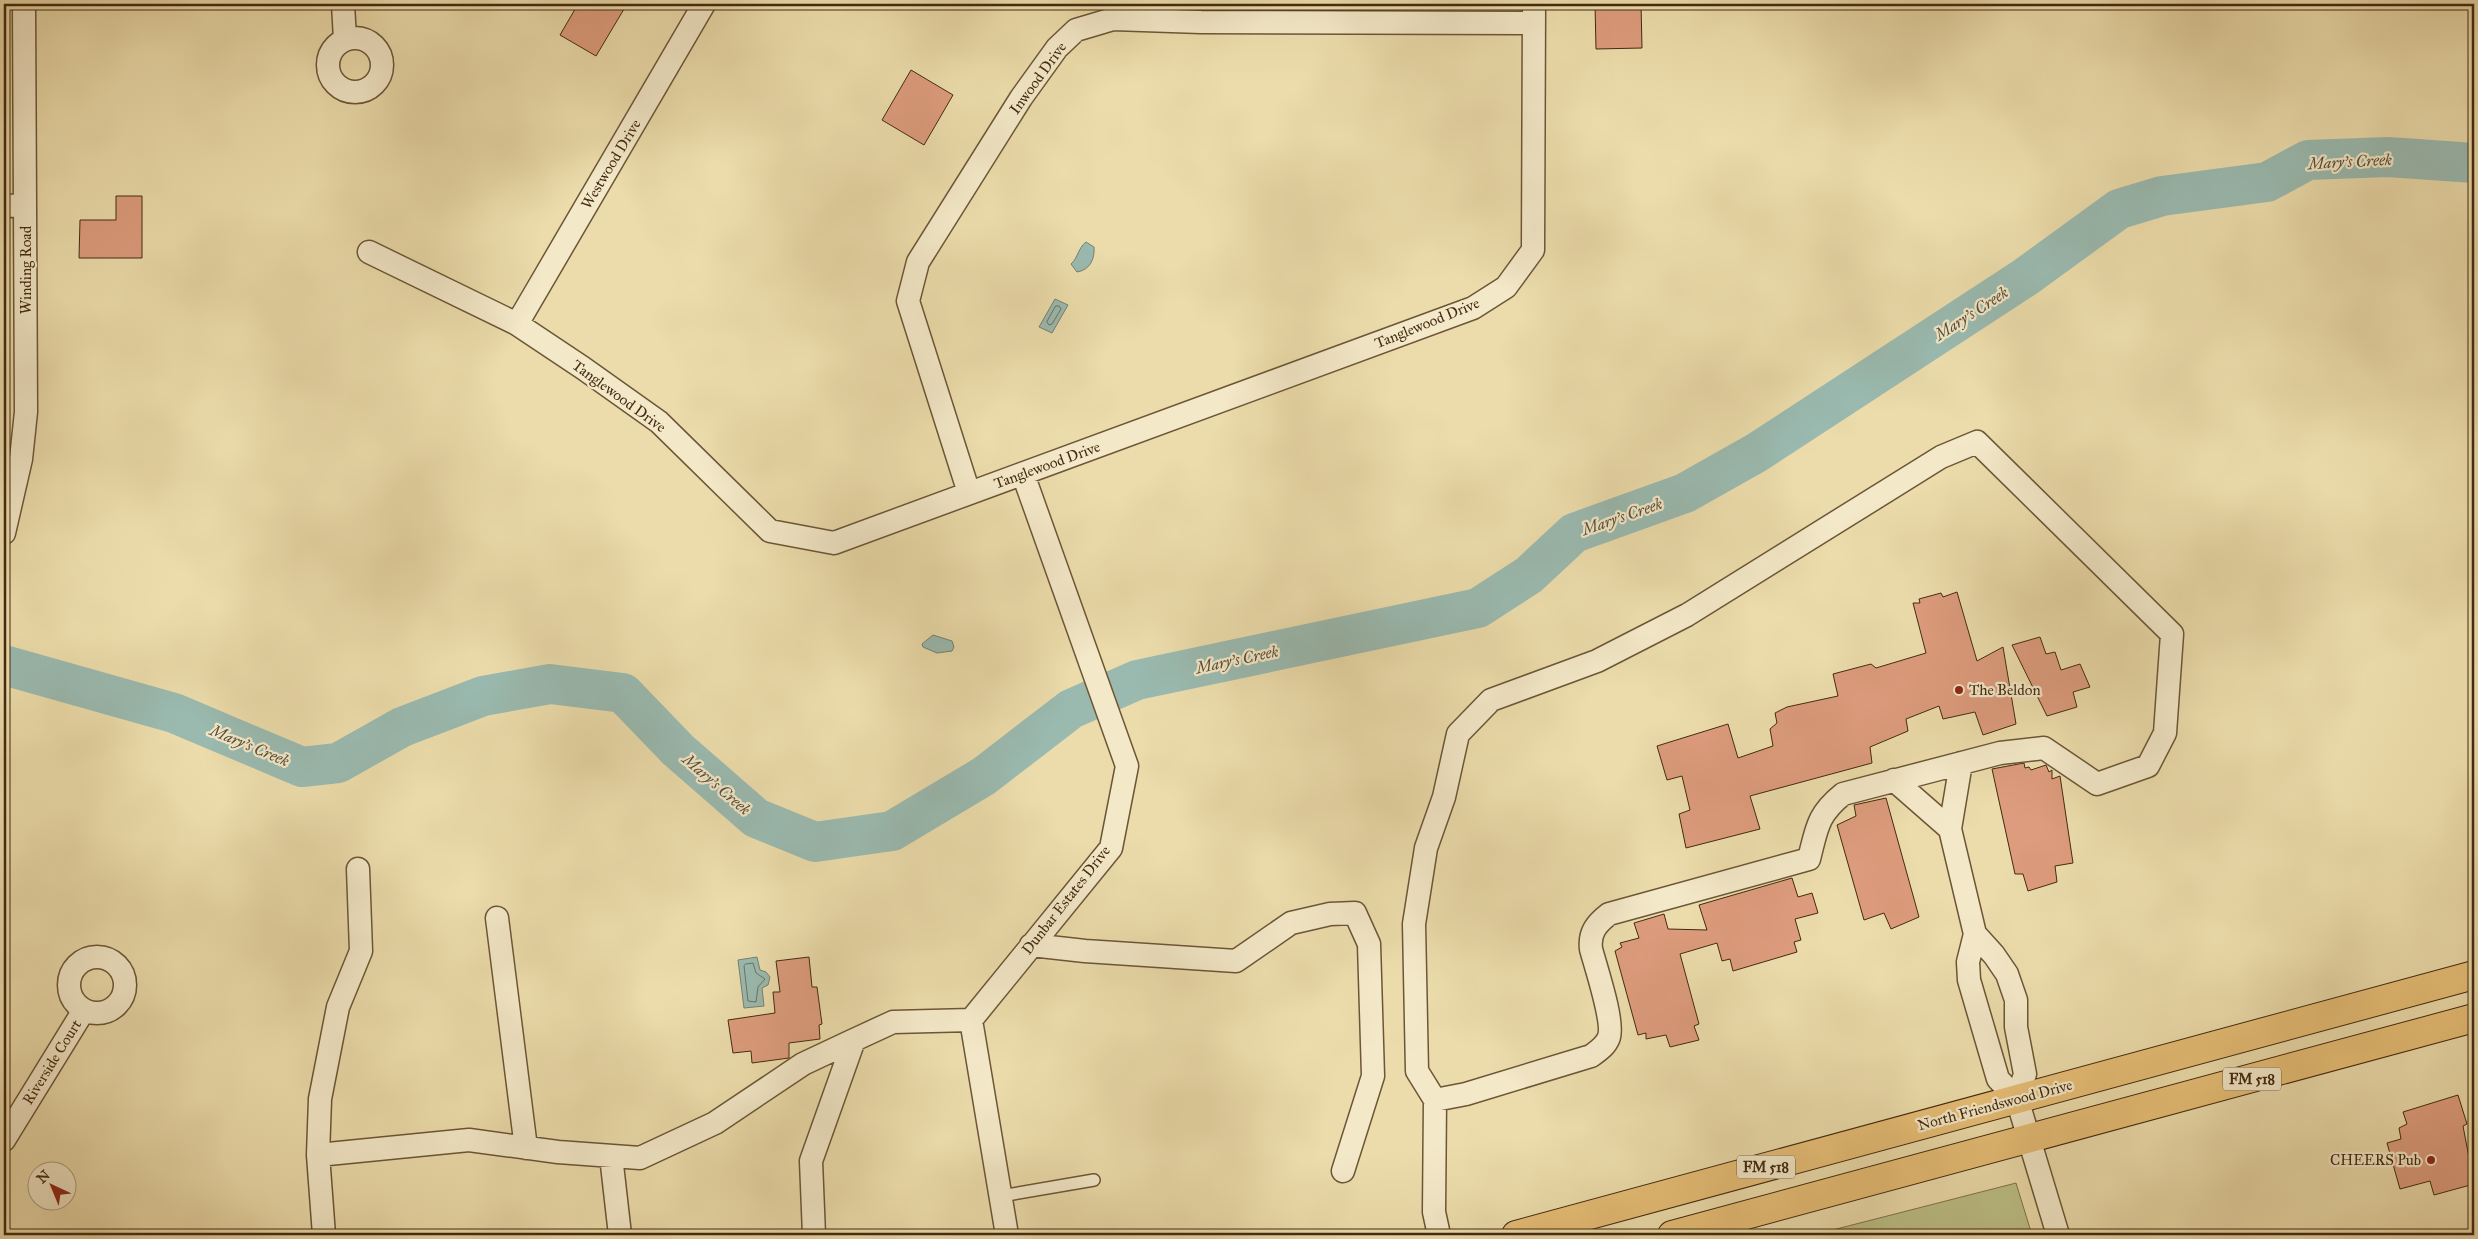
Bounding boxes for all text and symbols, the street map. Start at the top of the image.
street label: Inwood Drive [1006,38,1070,118]
street label: Westwood Drive [577,116,645,212]
water label: Mary's Creek [2306,150,2392,173]
street label: Winding Road [17,225,35,314]
water label: Mary's Creek [1929,283,2012,345]
street label: Tanglewood Drive [1372,294,1482,352]
street label: Tanglewood Drive [569,356,669,436]
street label: Tanglewood Drive [991,437,1103,493]
water label: Mary's Creek [1578,494,1665,540]
water label: Mary's Creek [1192,641,1280,678]
place label: The Beldon [1969,681,2041,699]
marker: The Beldon [1953,684,1965,696]
water label: Mary's Creek [206,720,292,771]
water label: Mary's Creek [677,748,755,819]
street label: Dunbar Estates Drive [1018,842,1114,958]
street label: Riverside Court [19,1016,86,1108]
road number: FM 518 [2223,1068,2281,1090]
street label: North Friendswood Drive [1916,1076,2074,1134]
place label: CHEERS Pub [2330,1151,2421,1169]
marker: CHEERS Pub [2425,1154,2437,1166]
road number: FM 518 [1737,1156,1795,1178]
north arrow [28,1162,78,1212]
text: N [33,1167,54,1187]

